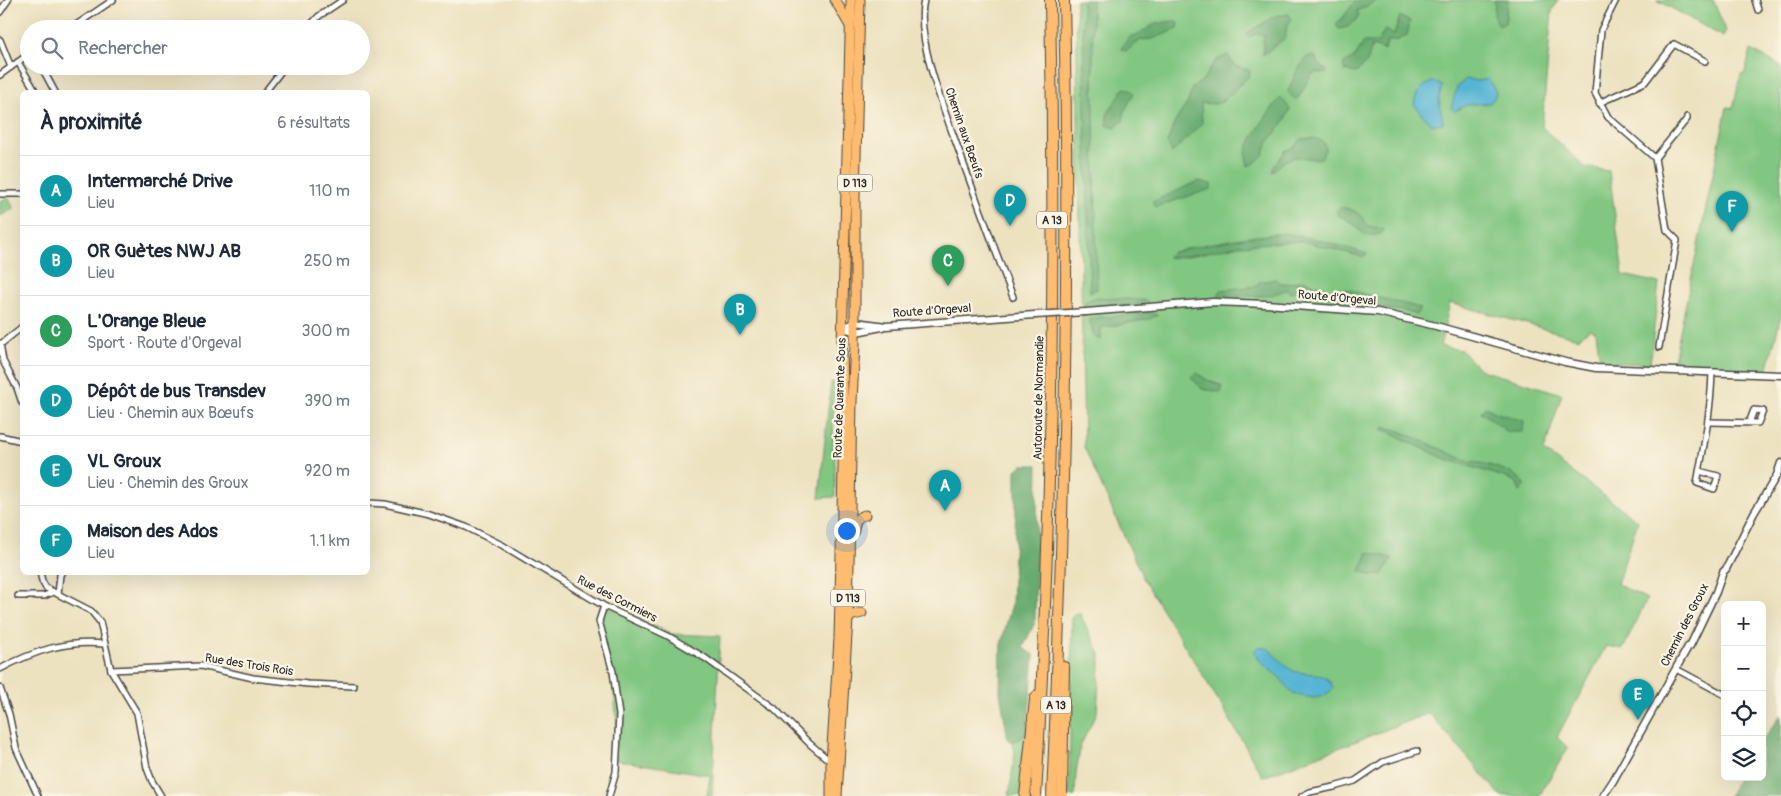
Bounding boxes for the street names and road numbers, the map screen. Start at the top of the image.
street label: Chemin aux Bœufs [941,86,987,181]
road number: D 113 [838,174,872,192]
road number: A 13 [1037,212,1067,228]
street label: Route d'Orgeval [1297,287,1377,309]
street label: Route d'Orgeval [892,301,972,321]
street label: Autoroute de Normandie [1030,336,1048,460]
street label: Route de Quarante Sous [830,337,850,459]
street label: Rue des Cormiers [574,572,660,626]
street label: Chemin des Groux [1658,581,1712,669]
road number: D 113 [830,590,866,606]
street label: Rue des Trois Rois [204,651,295,679]
road number: A 13 [1041,696,1071,714]

